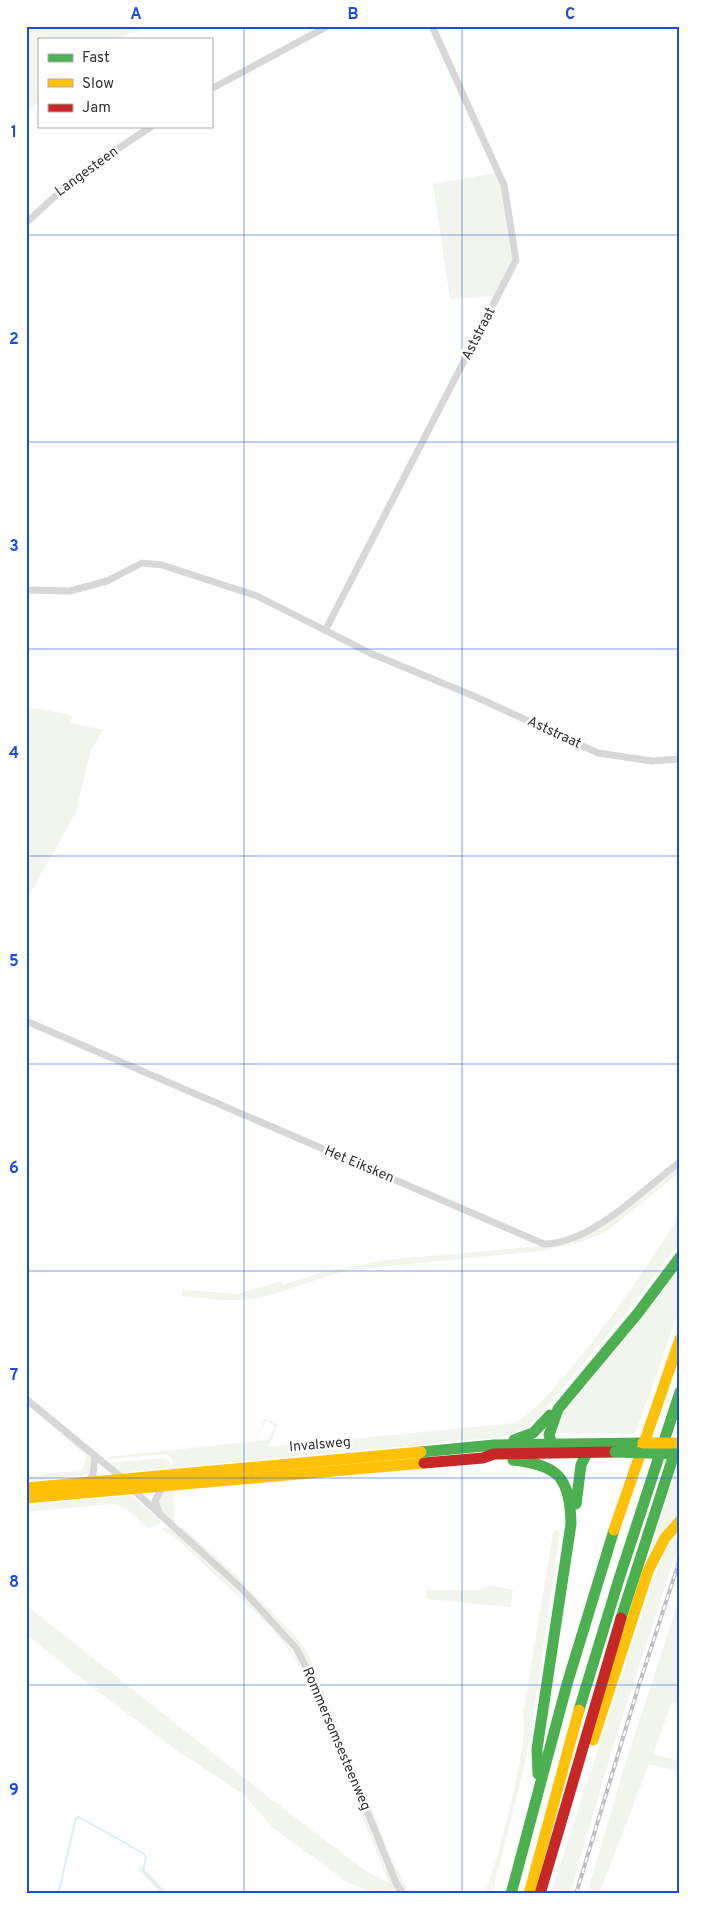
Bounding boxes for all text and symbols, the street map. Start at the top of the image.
text: A [130,5,142,25]
text: B [347,5,359,25]
text: C [565,5,575,25]
legend [38,38,212,128]
text: Fast [82,49,110,68]
text: Slow [82,75,114,94]
text: Jam [82,99,111,118]
text: 1 [11,123,17,143]
street label: Langesteen [52,143,122,201]
street label: Aststraat [458,305,500,363]
text: 2 [9,330,19,350]
text: 3 [9,537,19,557]
street label: Aststraat [524,713,584,753]
text: 4 [9,744,19,764]
text: 5 [9,952,19,972]
street label: Het Eiksken [322,1143,396,1187]
text: 6 [9,1159,19,1179]
text: 7 [10,1366,18,1386]
street label: Invalsweg [289,1434,351,1456]
text: 8 [9,1573,19,1593]
street label: Rommersomsesteenweg [298,1665,374,1813]
text: 9 [9,1781,19,1801]

